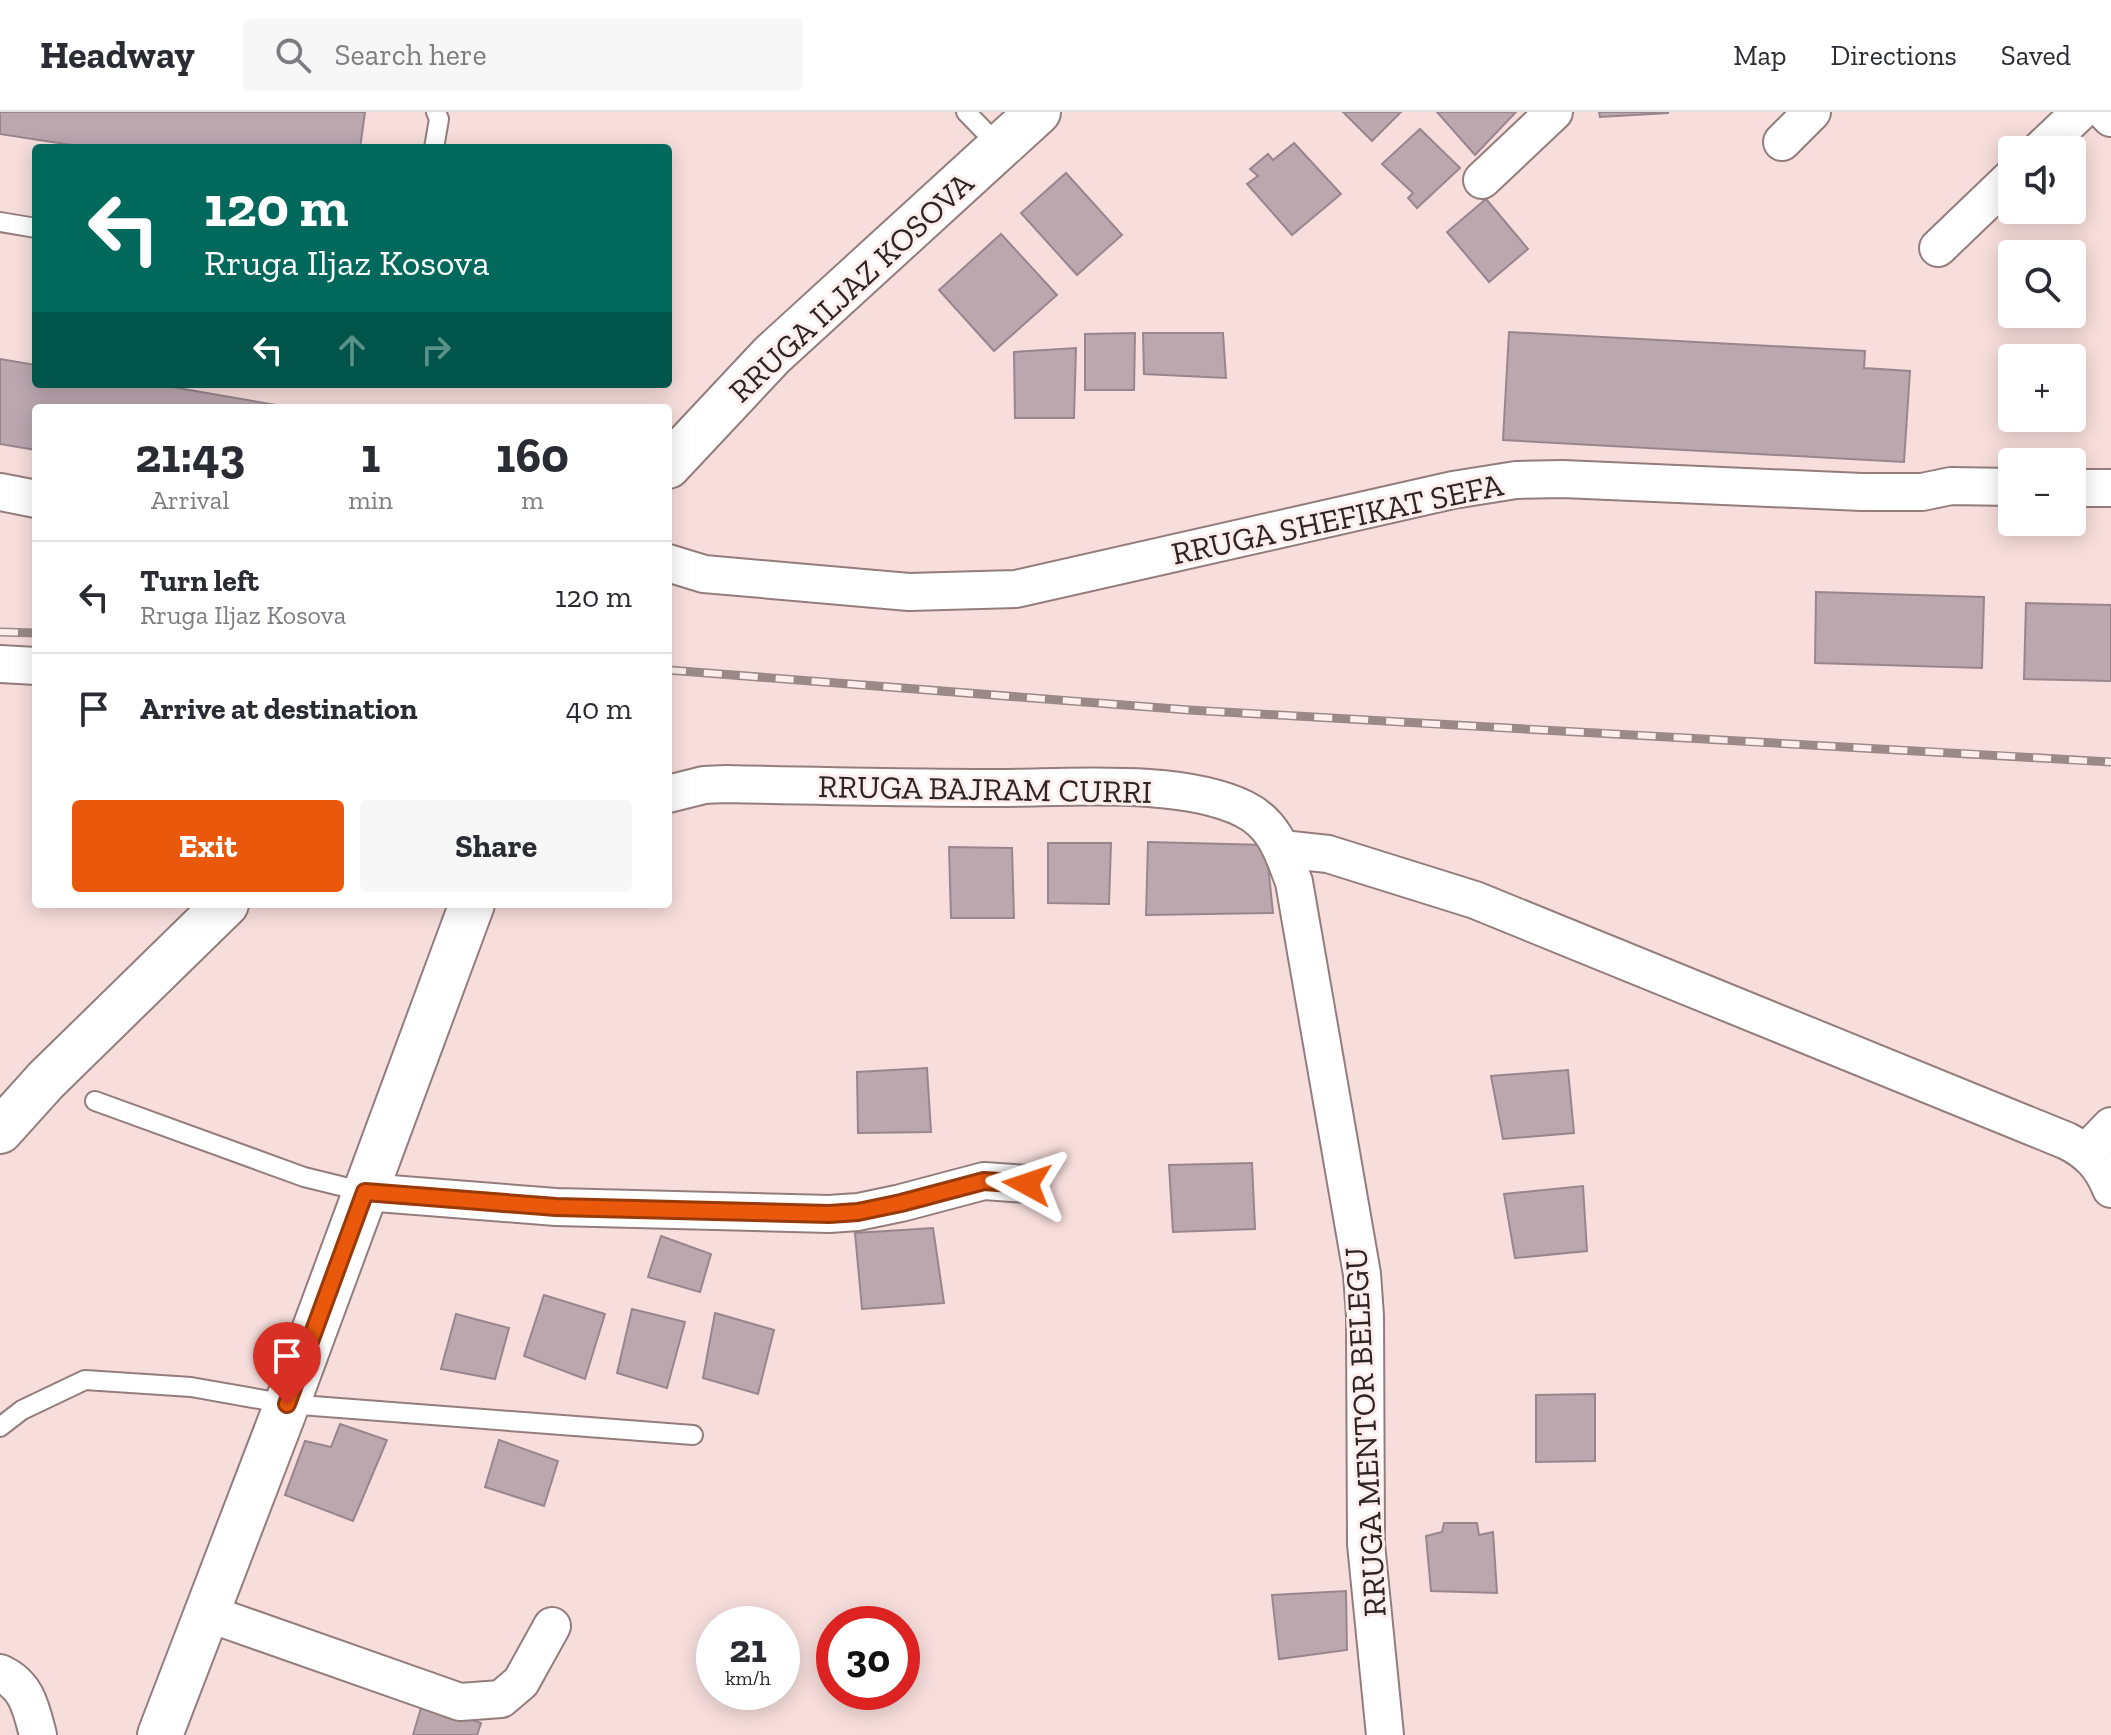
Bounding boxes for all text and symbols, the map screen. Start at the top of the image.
search box [243,19,803,91]
text: Headway [40,32,195,78]
icon: search [271,33,315,77]
text: Search here [335,37,487,73]
text: Map [1733,39,1786,72]
text: Directions [1830,39,1957,72]
text: Saved [2001,39,2071,72]
map controls [1998,136,2086,536]
button: sound [1998,136,2086,224]
street label: RRUGA ILJAZ KOSOVA [721,164,981,410]
text: 120 m [204,173,348,240]
icon: left [72,176,176,280]
button: search [1998,240,2086,328]
text: Rruga Iljaz Kosova [204,241,490,284]
icon: left [246,328,290,372]
icon: ahead [330,328,374,372]
icon: right [414,328,458,372]
button: + [1998,344,2086,432]
text: 21:43 [135,427,245,484]
text: 1 [361,427,380,484]
text: 160 [496,427,569,484]
button: − [1998,448,2086,536]
street label: RRUGA SHEFIKAT SEFA [1168,465,1506,573]
text: Arrival [151,484,229,516]
text: min [348,484,393,516]
text: m [521,484,544,516]
text: Turn left [140,563,259,599]
icon: left [72,575,116,619]
text: 120 m [555,579,632,615]
text: Rruga Iljaz Kosova [140,599,346,631]
icon: arrive [72,687,116,731]
text: Arrive at destination [140,691,417,727]
text: 40 m [566,691,632,727]
street label: RRUGA BAJRAM CURRI [818,767,1152,811]
button: Exit [72,800,344,892]
button: Share [360,800,632,892]
position arrow [985,1142,1069,1226]
street label: RRUGA MENTOR BELEGU [1336,1246,1394,1618]
pin [253,1322,321,1404]
icon: arrive [265,1334,309,1378]
speed limit sign: 30 [816,1606,920,1710]
text: 21 [729,1624,767,1672]
text: km/h [725,1666,771,1690]

